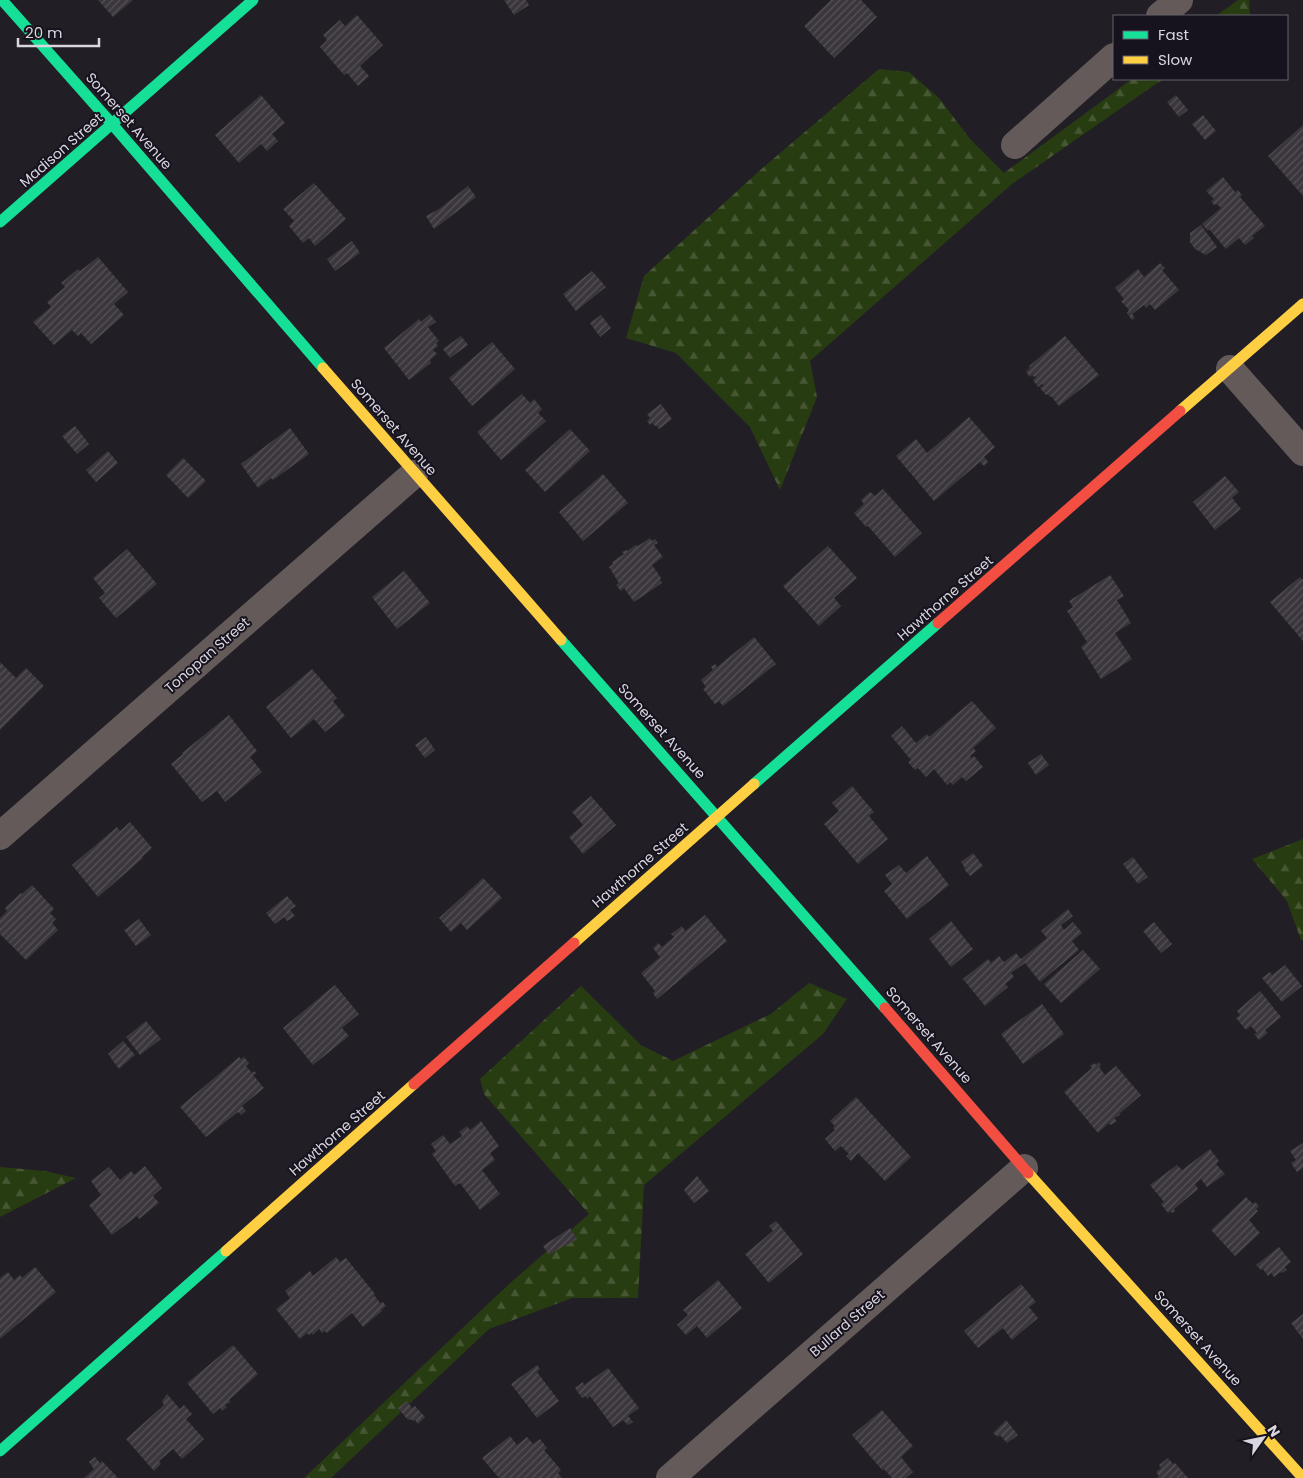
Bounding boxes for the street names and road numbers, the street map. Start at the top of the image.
street label: Somerset Avenue [81,68,177,174]
street label: Madison Street [15,108,107,192]
street label: Somerset Avenue [346,374,442,480]
street label: Hawthorne Street [893,551,997,645]
street label: Tonopan Street [160,612,254,698]
street label: Somerset Avenue [613,679,711,784]
street label: Hawthorne Street [588,818,692,912]
street label: Somerset Avenue [881,982,977,1088]
street label: Hawthorne Street [285,1086,389,1180]
street label: Bullard Street [805,1285,889,1361]
street label: Somerset Avenue [1149,1286,1247,1391]

